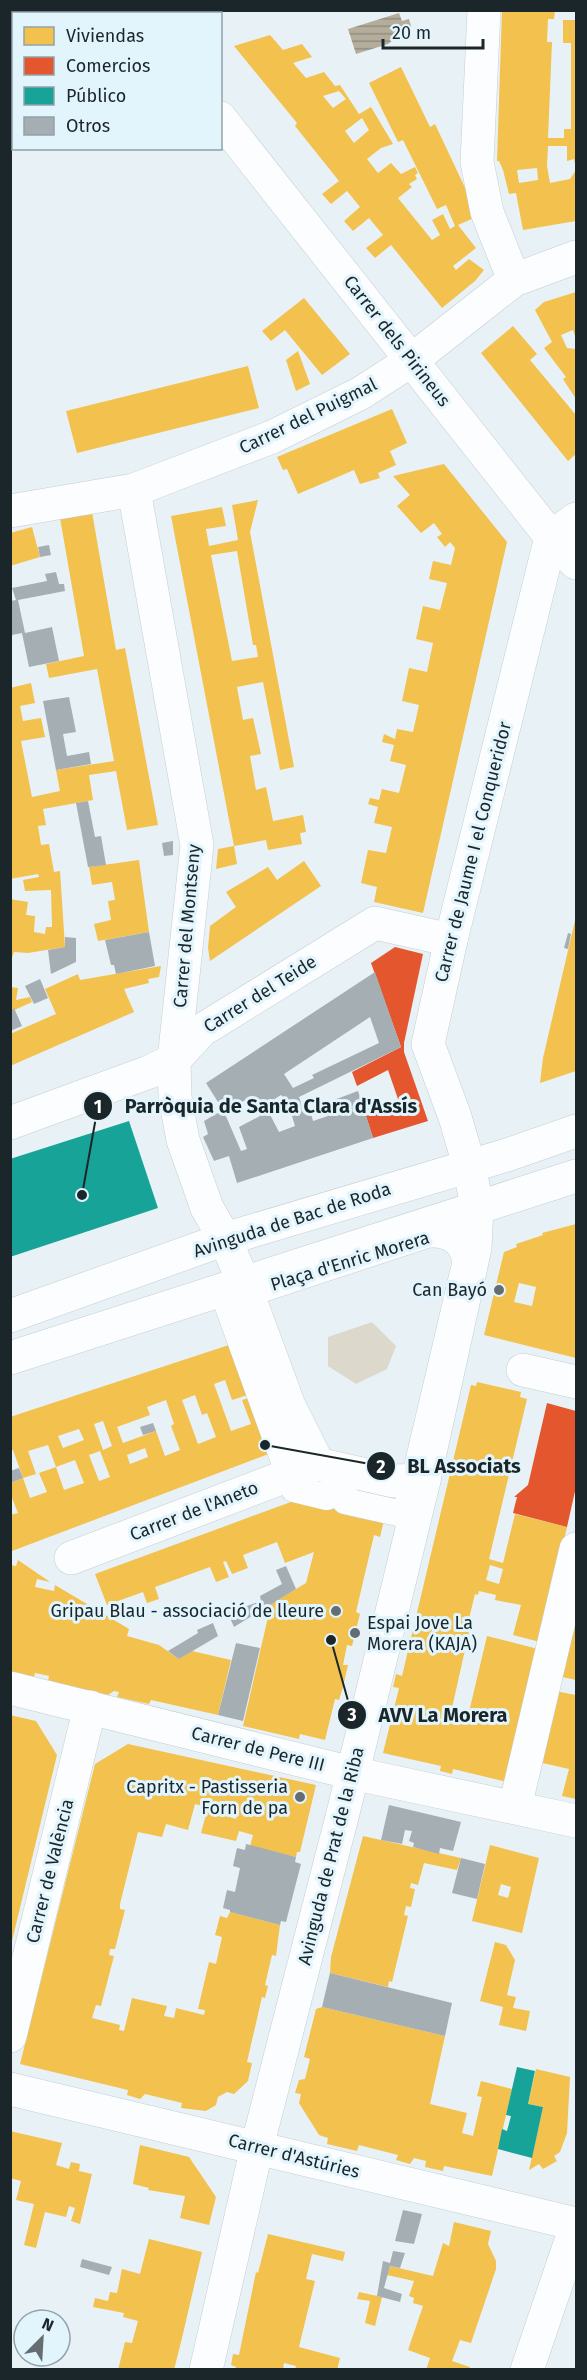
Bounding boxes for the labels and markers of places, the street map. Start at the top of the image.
callout: Parròquia de Santa Clara d'Assís [83,1087,429,1125]
place label: Can Bayó [412,1279,487,1301]
marker: Can Bayó [492,1283,506,1297]
callout: BL Associats [366,1447,533,1485]
place label: Gripau Blau - associació de lleure [50,1600,324,1622]
marker: Gripau Blau - associació de lleure [329,1604,343,1618]
place label: Espai Jove La Morera (KAJA) [367,1612,477,1655]
marker: Espai Jove La Morera (KAJA) [348,1626,362,1640]
callout: AVV La Morera [337,1696,520,1734]
place label: Capritx - Pastisseria Forn de pa [126,1776,288,1819]
marker: Capritx - Pastisseria Forn de pa [293,1790,307,1804]

